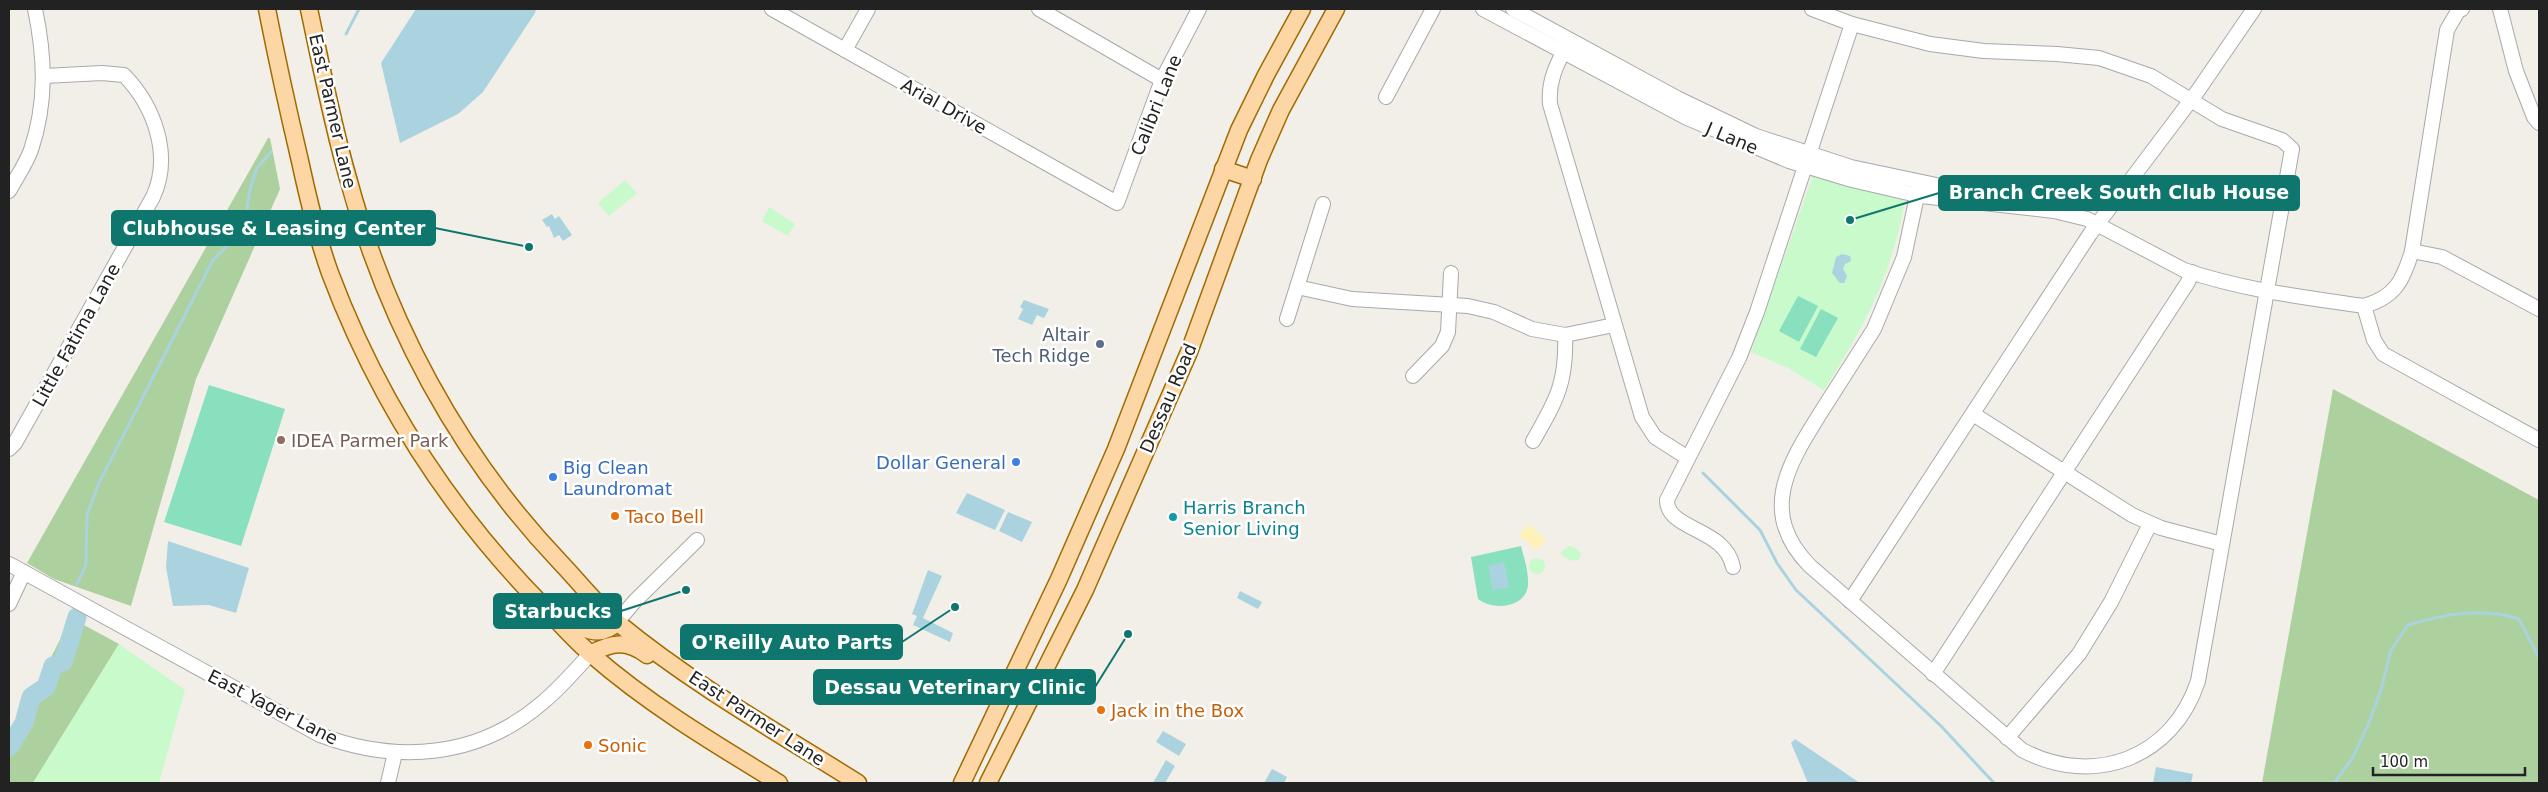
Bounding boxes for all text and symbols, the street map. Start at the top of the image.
street label: East Parmer Lane [305,32,361,190]
street label: Calibri Lane [1126,52,1186,158]
street label: Arial Drive [898,74,990,138]
street label: J Lane [1702,117,1761,158]
callout: Branch Creek South Club House [1939,176,2299,210]
text: Branch Creek South Club House [1949,181,2289,203]
callout: Clubhouse & Leasing Center [112,211,435,245]
text: Clubhouse & Leasing Center [123,217,426,239]
street label: Little Fatima Lane [28,260,124,410]
place label: Altair Tech Ridge [992,324,1091,366]
marker: Altair Tech Ridge [1094,338,1106,350]
street label: Dessau Road [1135,340,1201,456]
place label: IDEA Parmer Park [291,430,449,451]
marker: IDEA Parmer Park [275,434,287,446]
place label: Dollar General [876,452,1006,473]
marker: Dollar General [1010,456,1022,468]
place label: Big Clean Laundromat [563,457,672,499]
marker: Big Clean Laundromat [547,471,559,483]
place label: Harris Branch Senior Living [1183,497,1306,539]
place label: Taco Bell [624,506,704,527]
marker: Taco Bell [609,510,621,522]
marker: Harris Branch Senior Living [1167,511,1179,523]
callout: Starbucks [494,594,621,628]
text: Starbucks [504,600,612,622]
callout: O'Reilly Auto Parts [681,625,902,659]
text: O'Reilly Auto Parts [691,631,893,653]
street label: East Yager Lane [204,665,342,749]
street label: East Parmer Lane [685,666,829,770]
callout: Dessau Veterinary Clinic [814,670,1095,704]
text: Dessau Veterinary Clinic [824,676,1086,698]
place label: Jack in the Box [1110,700,1245,721]
marker: Jack in the Box [1095,704,1107,716]
place label: Sonic [598,735,647,756]
marker: Sonic [582,739,594,751]
scale bar [2373,744,2526,776]
text: 100 m [2380,753,2428,771]

